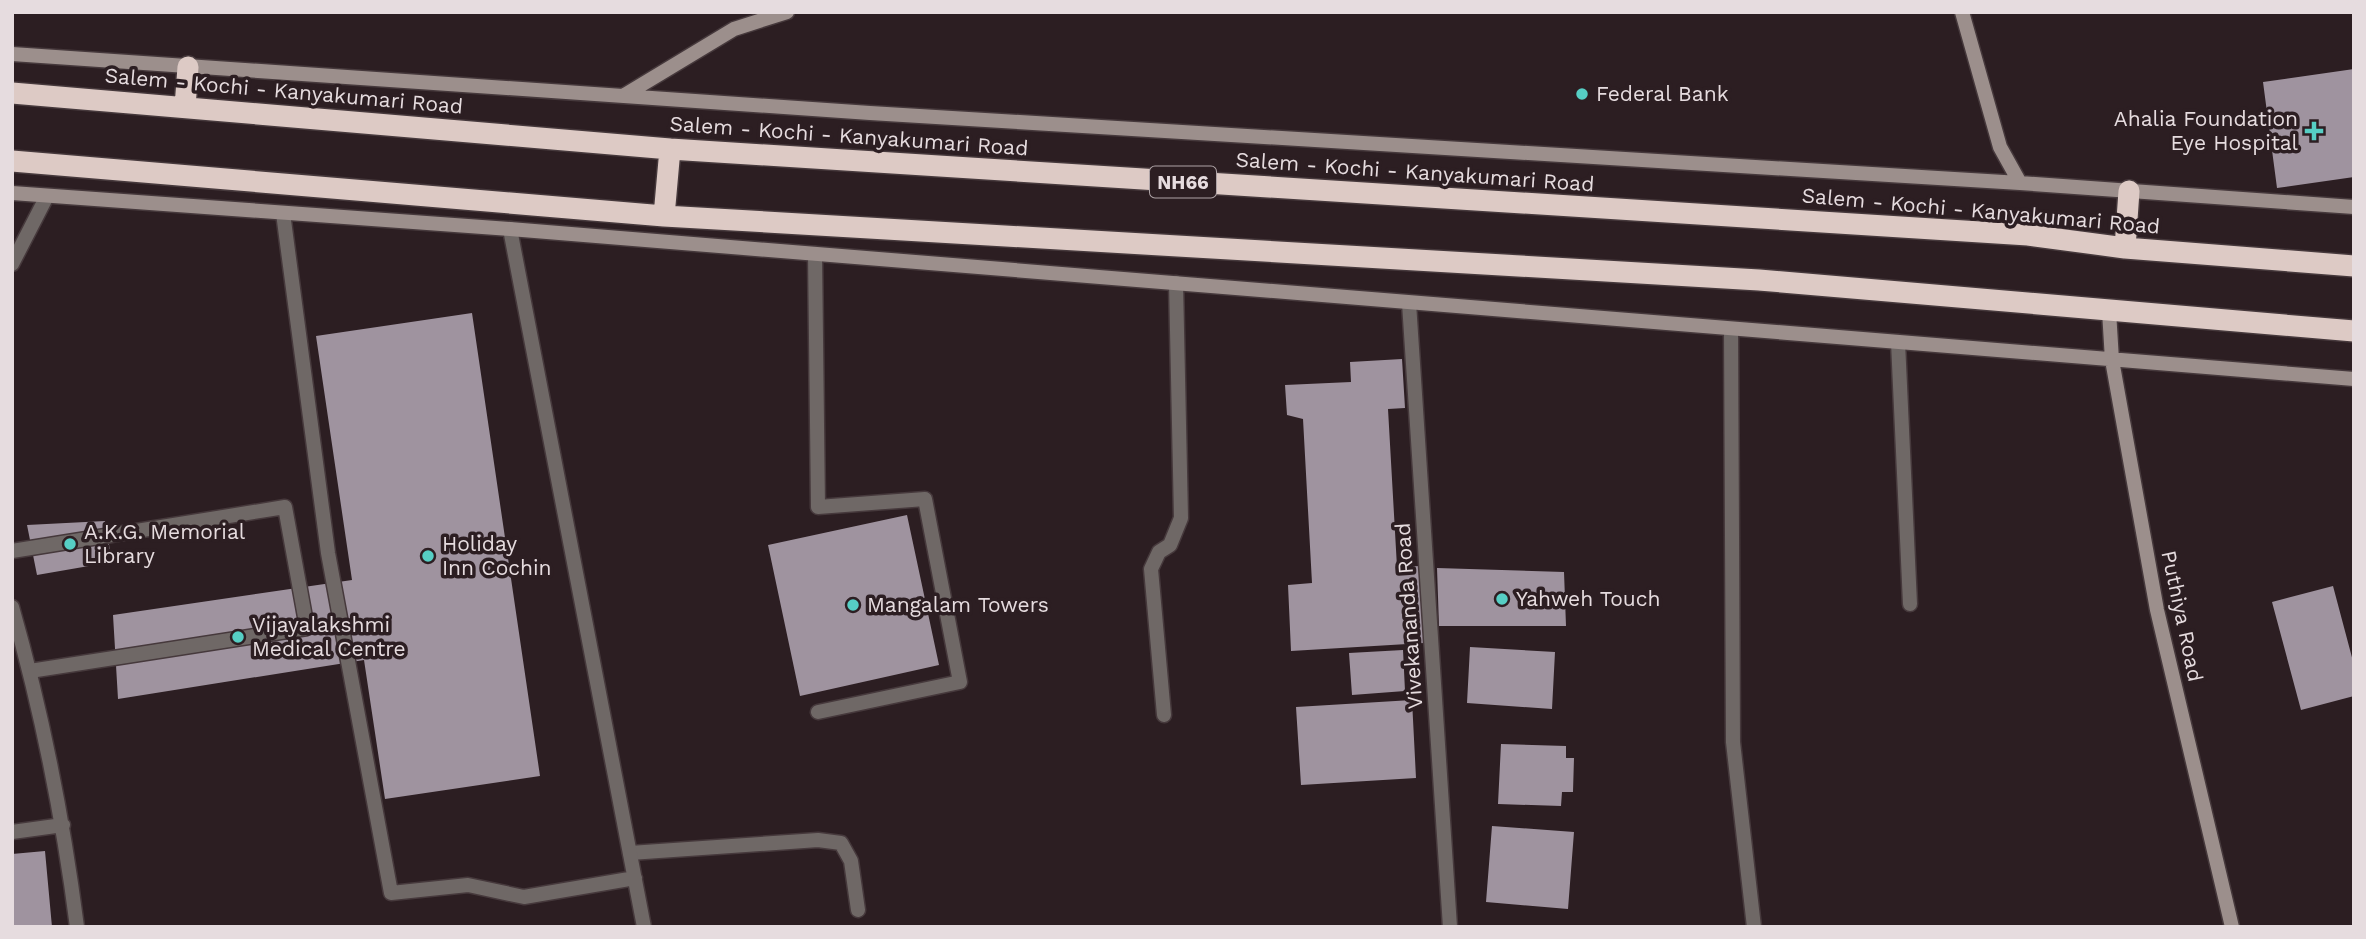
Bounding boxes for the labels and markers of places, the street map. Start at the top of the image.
place label: Federal Bank [1596,81,1729,106]
marker: Federal Bank [1574,86,1590,102]
place label: Ahalia Foundation Eye Hospital [2114,106,2299,155]
marker: Ahalia Foundation Eye Hospital [2304,121,2324,141]
place label: A.K.G. Memorial Library [84,519,246,568]
place label: Holiday Inn Cochin [442,531,552,580]
marker: A.K.G. Memorial Library [62,536,78,552]
marker: Holiday Inn Cochin [420,548,436,564]
place label: Yahweh Touch [1516,586,1661,611]
marker: Yahweh Touch [1494,591,1510,607]
place label: Mangalam Towers [867,592,1049,617]
marker: Mangalam Towers [845,597,861,613]
place label: Vijayalakshmi Medical Centre [252,612,406,661]
marker: Vijayalakshmi Medical Centre [230,629,246,645]

